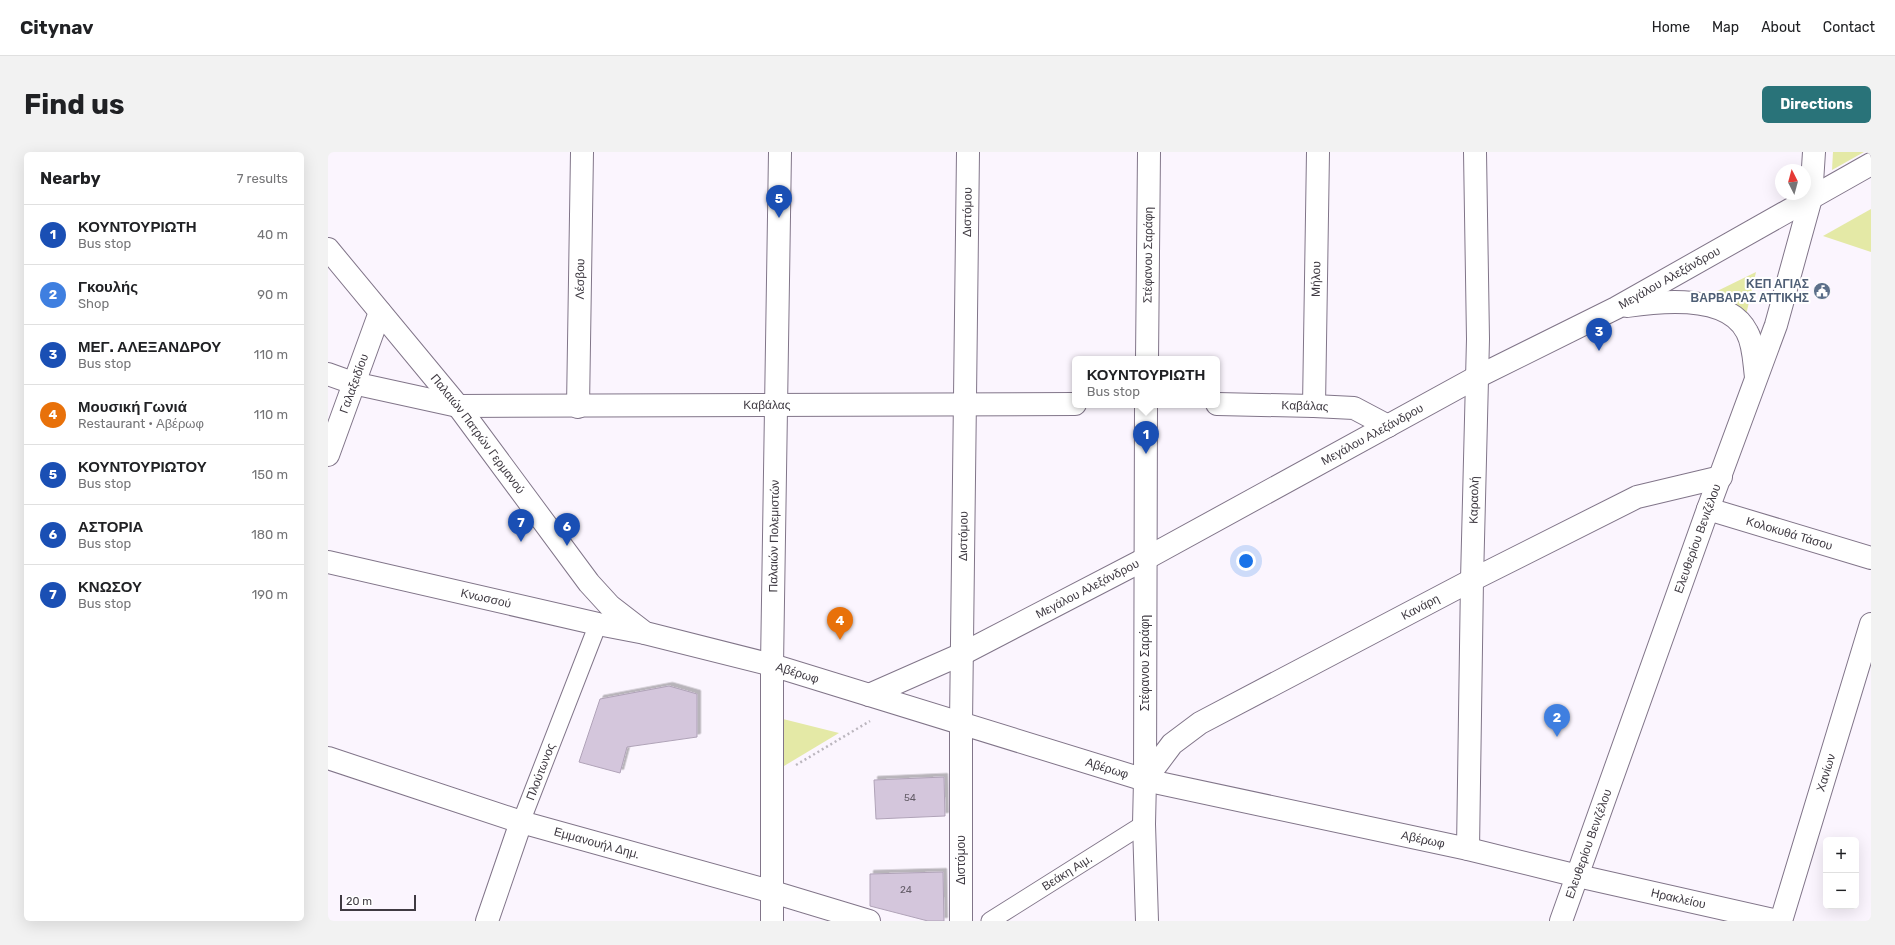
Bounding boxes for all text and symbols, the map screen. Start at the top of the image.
text: Citynav [20,16,93,39]
text: Home [1652,19,1690,36]
text: Map [1712,19,1739,36]
text: About [1761,19,1801,36]
text: Contact [1823,19,1875,36]
button: Directions [1762,86,1871,123]
text: Find us [24,88,124,121]
north arrow [1775,164,1811,200]
text: Nearby [40,168,101,188]
text: 7 results [237,171,288,186]
pin: 5 [766,185,792,218]
street label: Διστόμου [960,187,975,237]
street label: Στέφανου Σαράφη [1141,207,1155,303]
text: ΚΟΥΝΤΟΥΡΙΩΤΗ [78,218,197,236]
text: 1 [50,227,56,242]
text: 40 m [257,227,288,242]
text: Bus stop [78,236,131,251]
street label: Μεγάλου Αλεξάνδρου [1616,244,1723,312]
street label: Λέσβου [573,258,587,300]
street label: Μήλου [1309,261,1323,297]
place label: ΚΕΠ ΑΓΙΑΣ ΒΑΡΒΑΡΑΣ ΑΤΤΙΚΗΣ [1691,277,1809,305]
text: Γκουλής [78,278,138,296]
public building icon: ΚΕΠ ΑΓΙΑΣ ΒΑΡΒΑΡΑΣ ΑΤΤΙΚΗΣ [1812,281,1832,301]
text: 2 [49,287,57,302]
text: 90 m [257,287,288,302]
text: Shop [78,296,109,311]
pin: 3 [1586,318,1612,351]
text: ΜΕΓ. ΑΛΕΞΑΝΔΡΟΥ [78,338,221,356]
text: 3 [49,347,57,362]
text: 110 m [254,347,288,362]
street label: Γαλαξειδίου [337,352,371,415]
text: Bus stop [78,356,131,371]
popup [1072,356,1220,408]
text: ΚΟΥΝΤΟΥΡΙΩΤΗ [1087,366,1205,384]
street label: Παλαιών Πατρών Γερμανού [428,371,528,497]
text: Bus stop [1087,384,1140,399]
text: Μουσική Γωνιά [78,398,187,416]
street label: Καβάλας [743,398,791,412]
street label: Καβάλας [1281,398,1329,414]
street label: Μεγάλου Αλεξάνδρου [1319,401,1426,468]
text: 4 [49,407,57,422]
text: 110 m [254,407,288,422]
text: Restaurant · Αβέρωφ [78,416,204,431]
pin: 1 [1133,421,1159,454]
text: ΚΟΥΝΤΟΥΡΙΩΤΟΥ [78,458,207,476]
text: 5 [49,467,57,482]
text: 150 m [252,467,288,482]
text: Bus stop [78,476,131,491]
street label: Καραολή [1466,476,1482,524]
street label: Παλαιών Πολεμιστών [766,480,782,593]
street label: Ελευθερίου Βενιζέλου [1671,482,1724,595]
pin: 7 [508,509,534,542]
street label: Διστόμου [956,511,971,561]
pin: 6 [554,513,580,546]
street label: Κολοκυθά Τάσου [1744,514,1834,553]
text: ΑΣΤΟΡΙΑ [78,518,143,536]
text: 6 [49,527,57,542]
text: 180 m [251,527,288,542]
text: Bus stop [78,536,131,551]
your location [1236,551,1256,571]
street label: Μεγάλου Αλεξάνδρου [1033,556,1141,621]
text: ΚΝΩΣΟΥ [78,578,142,596]
street label: Κνωσσού [459,586,513,611]
text: 7 [49,587,57,602]
text: 190 m [252,587,288,602]
street label: Κανάρη [1399,591,1442,623]
text: Bus stop [78,596,131,611]
pin: 4 [827,607,853,640]
street label: Στέφανου Σαράφη [1138,615,1152,711]
street label: Αβέρωφ [774,660,821,686]
pin: 2 [1544,704,1570,737]
street label: Πλούτωνος [523,741,558,802]
street label: Χανίων [1814,752,1838,793]
street label: Αβέρωφ [1084,755,1130,782]
street label: Ελευθερίου Βενιζέλου [1563,787,1615,900]
house number: 54 [904,792,916,804]
street label: Εμμανουήλ Δημ. [552,824,641,862]
street label: Αβέρωφ [1400,828,1446,851]
street label: Διστόμου [954,835,968,885]
map controls [1823,837,1859,909]
button: + [1823,837,1859,873]
street label: Βεάκη Αιμ. [1039,851,1095,894]
button: − [1823,873,1859,909]
house number: 24 [900,884,912,896]
street label: Ηρακλείου [1650,886,1707,912]
scale bar [340,893,416,912]
text: 20 m [346,895,372,908]

